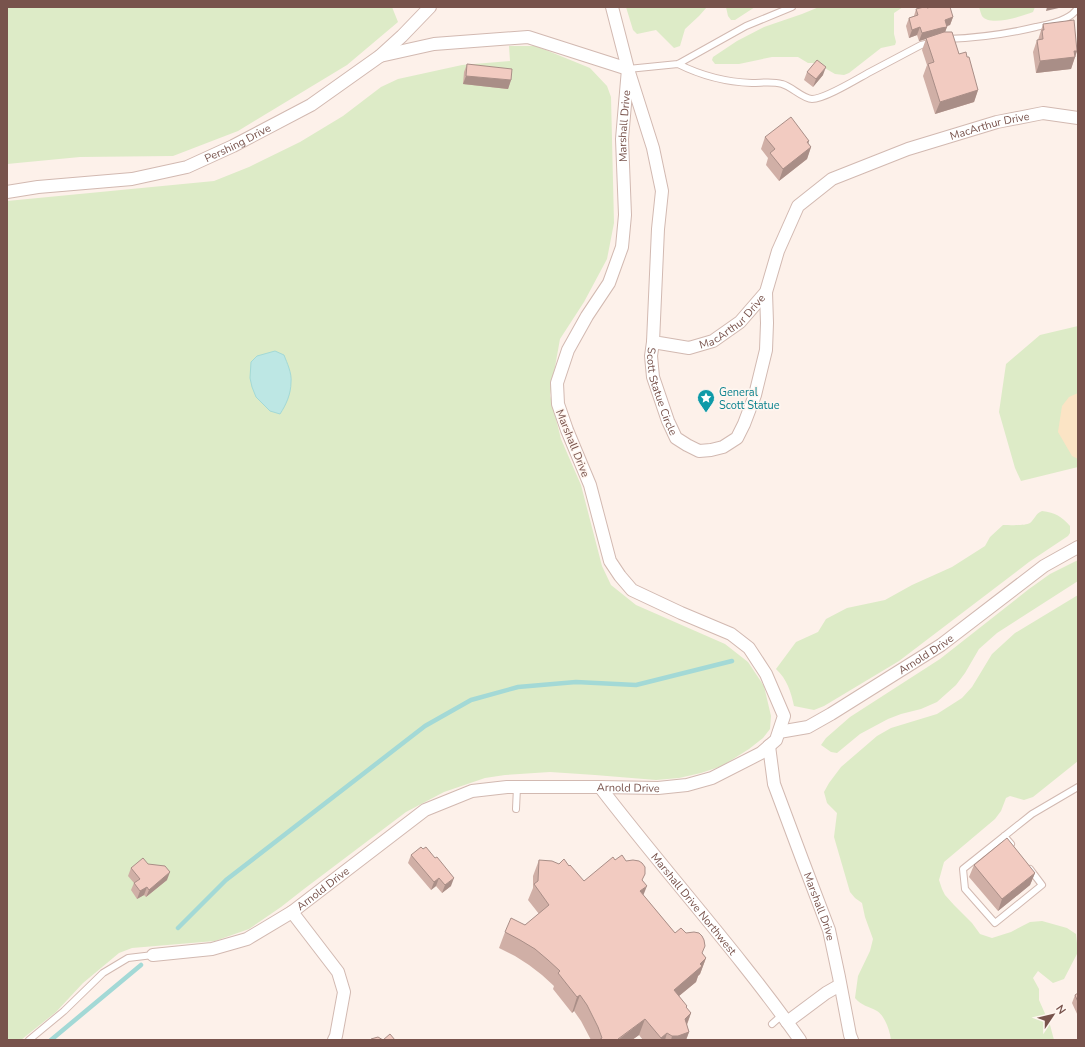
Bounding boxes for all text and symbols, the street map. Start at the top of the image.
street label: Marshall Drive [615,89,634,162]
street label: MacArthur Drive [948,109,1031,144]
street label: Pershing Drive [202,120,274,166]
street label: MacArthur Drive [698,291,769,353]
street label: Scott Statue Circle [643,346,681,438]
place label: General Scott Statue [719,385,780,413]
place icon: General Scott Statue [696,388,716,413]
street label: Marshall Drive [552,407,593,479]
street label: Arnold Drive [896,631,957,678]
street label: Arnold Drive [597,780,660,796]
street label: Marshall Drive Northwest [647,850,740,958]
street label: Arnold Drive [294,864,353,914]
street label: Marshall Drive [800,870,838,942]
north arrow [1033,995,1073,1035]
text: N [1052,1002,1069,1017]

